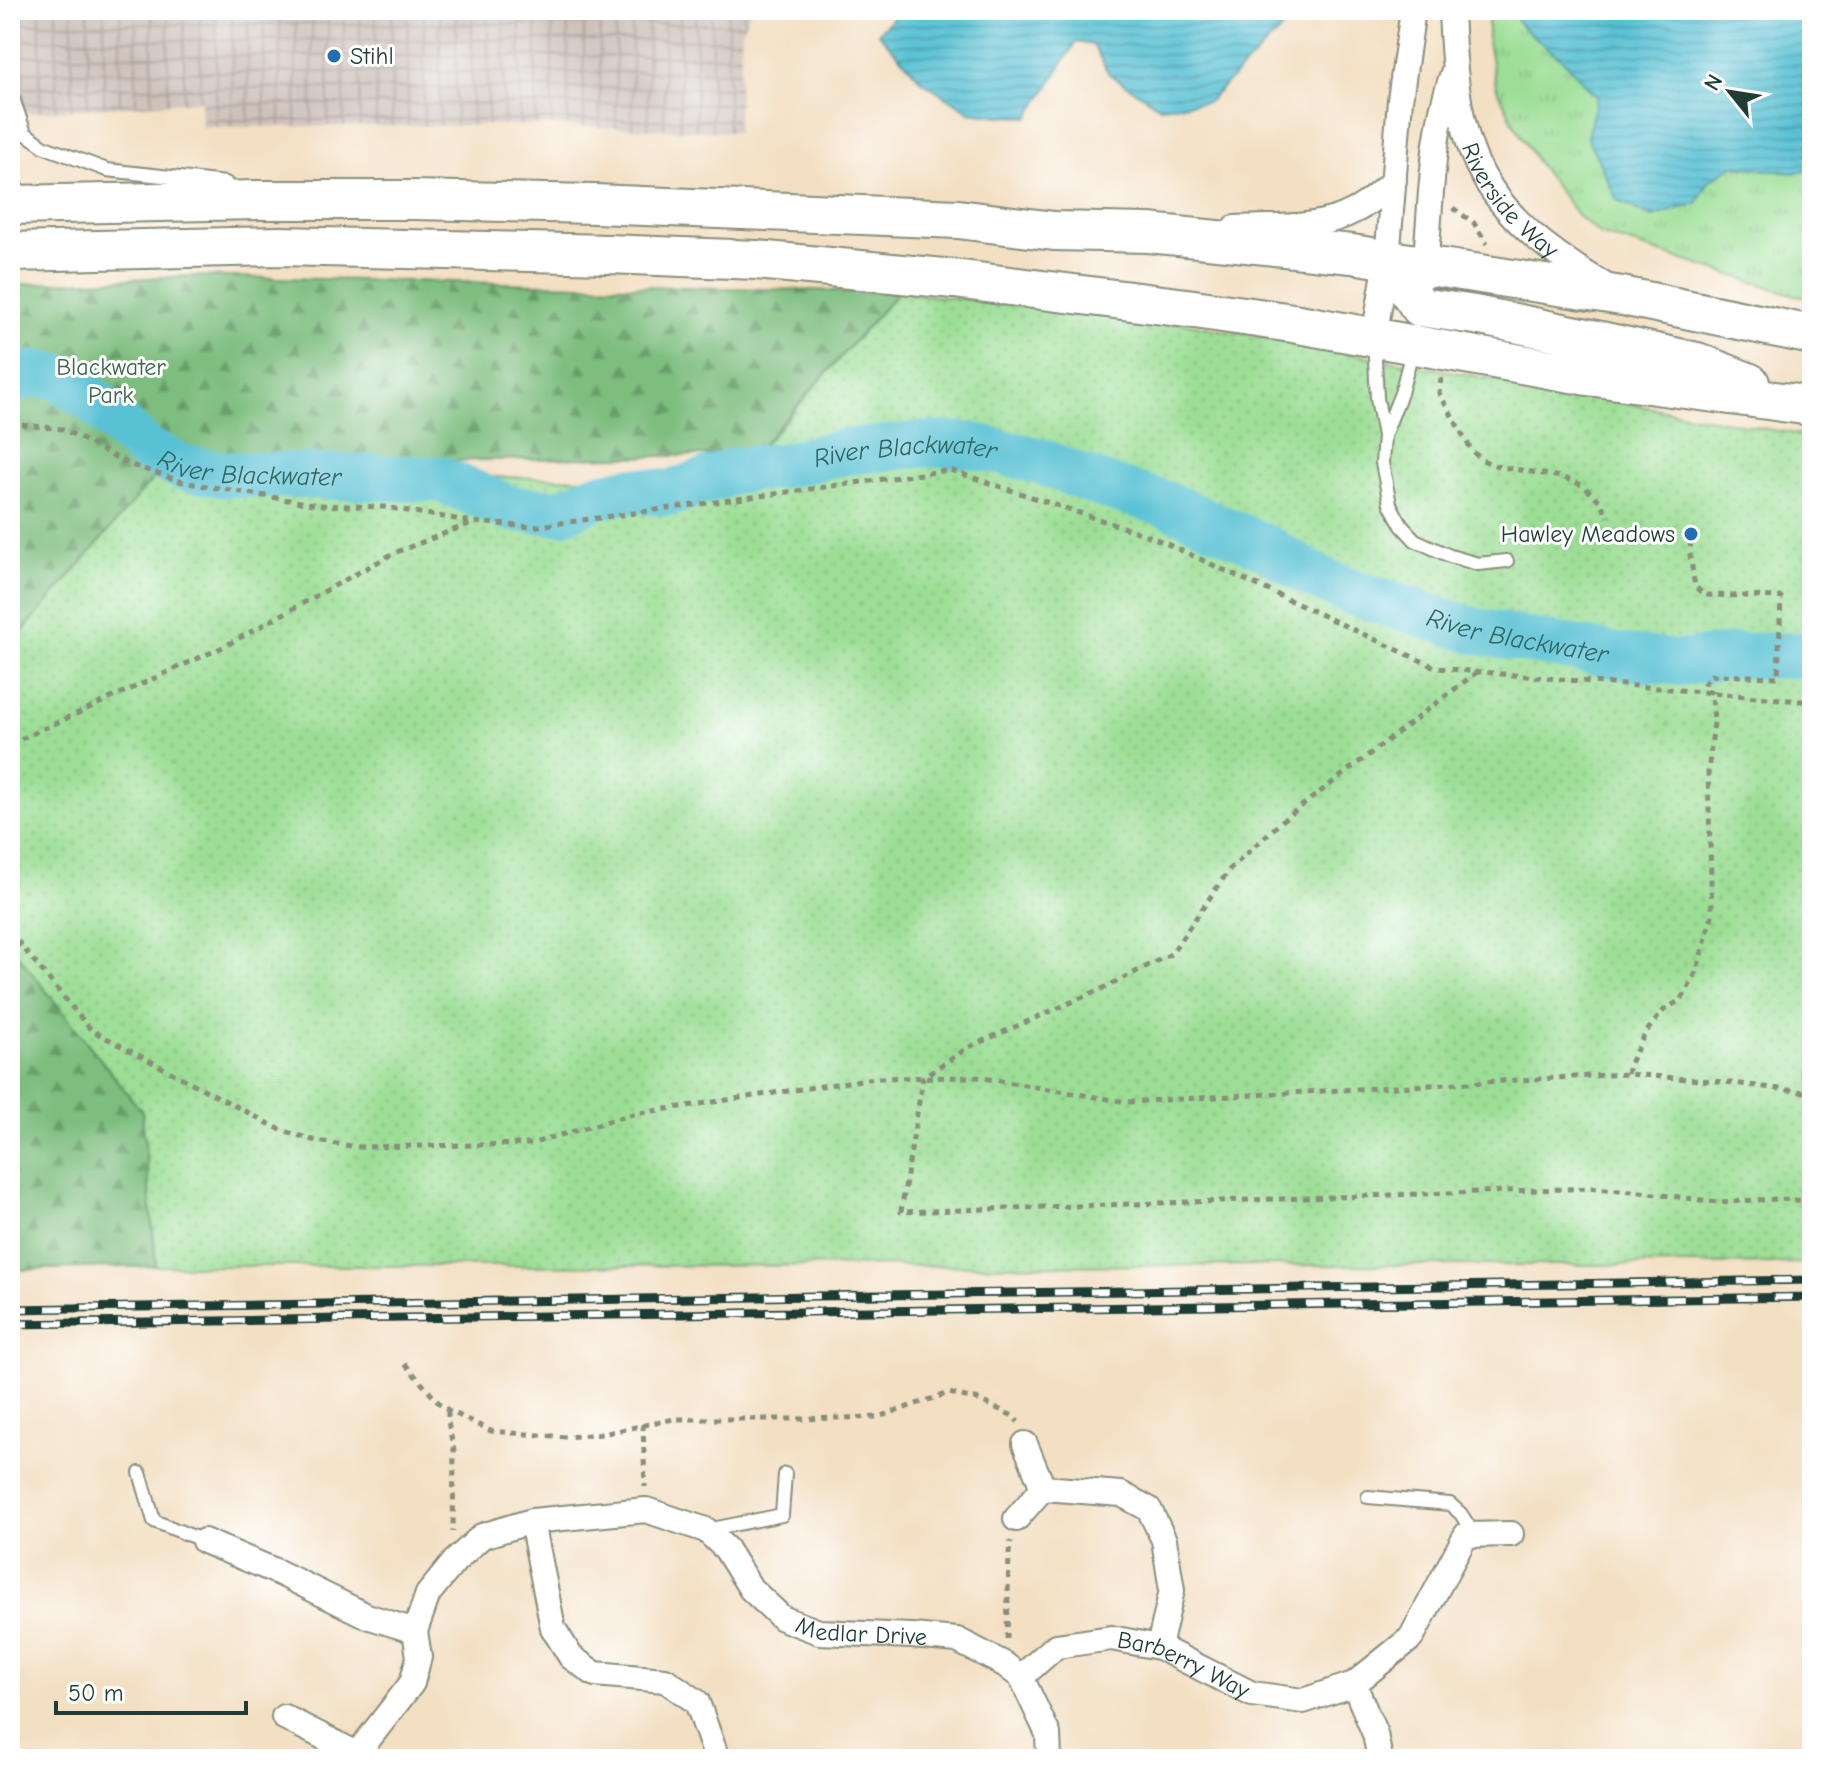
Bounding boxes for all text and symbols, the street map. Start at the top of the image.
place label: Stihl [350,42,394,70]
marker: Stihl [325,47,343,65]
north arrow [1690,52,1770,132]
text: N [1699,70,1728,95]
street label: Riverside Way [1456,139,1564,264]
park label: Blackwater Park [56,353,166,409]
water label: River Blackwater [811,430,1001,474]
water label: River Blackwater [153,444,343,493]
place label: Hawley Meadows [1501,520,1675,548]
marker: Hawley Meadows [1682,525,1700,543]
water label: River Blackwater [1423,603,1612,670]
street label: Medlar Drive [792,1611,928,1651]
street label: Barberry Way [1115,1625,1255,1705]
scale bar [56,1665,246,1715]
text: 50 m [68,1679,124,1707]

